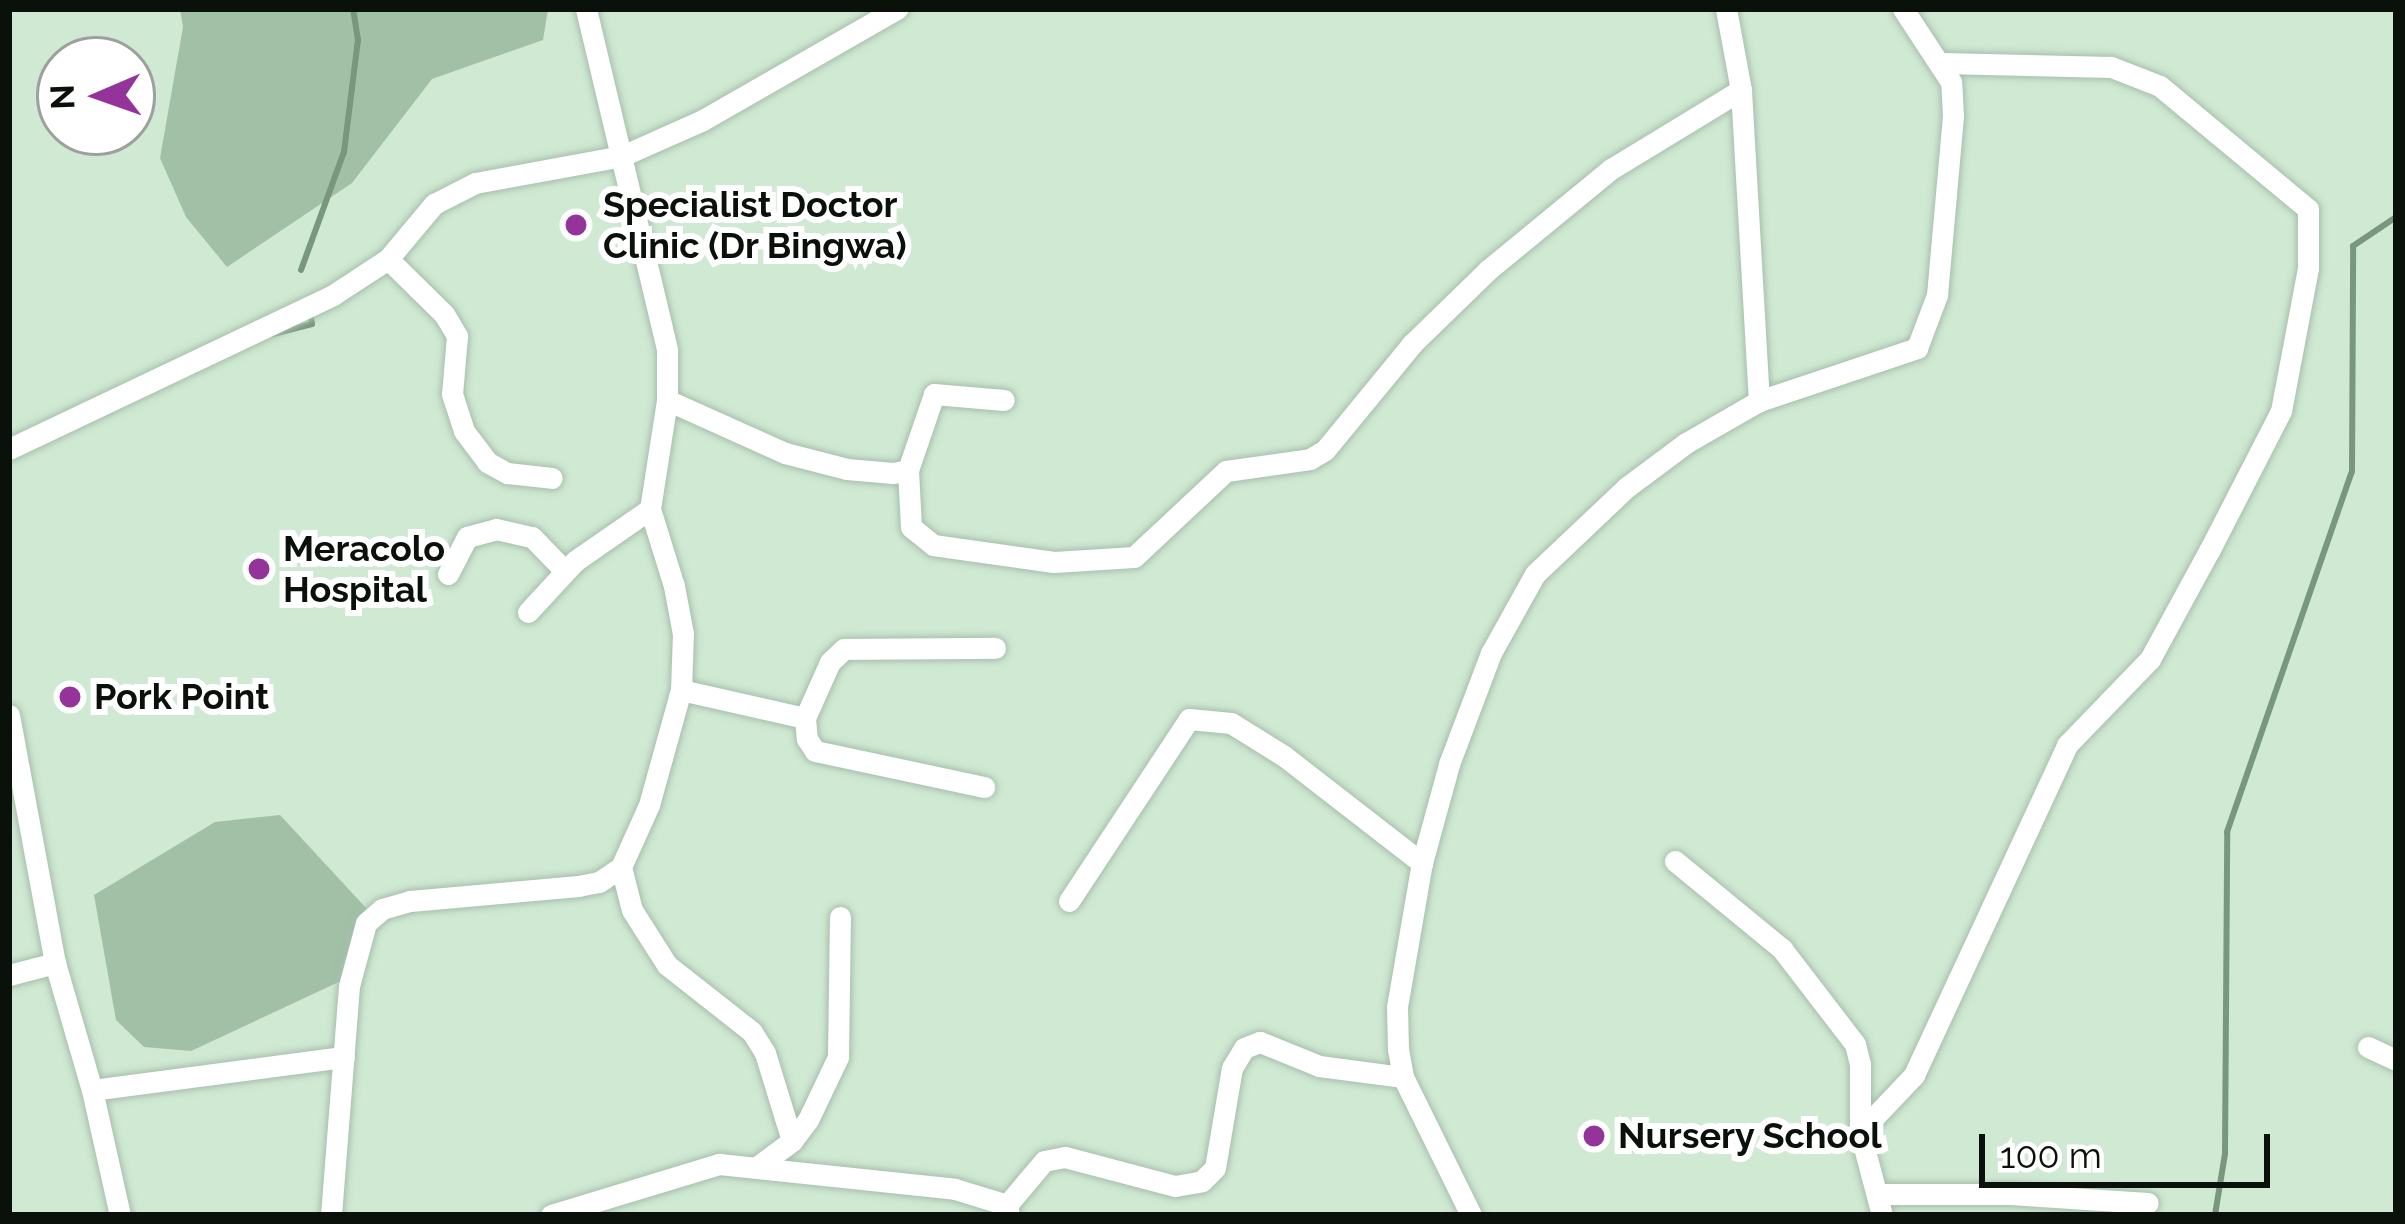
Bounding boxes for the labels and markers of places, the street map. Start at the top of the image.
place label: Specialist Doctor Clinic (Dr Bingwa) [603,182,907,267]
marker: Specialist Doctor Clinic (Dr Bingwa) [560,209,592,241]
place label: Meracolo Hospital [283,526,445,611]
marker: Meracolo Hospital [246,556,272,582]
place label: Pork Point [94,675,269,719]
marker: Pork Point [57,684,83,710]
place label: Nursery School [1618,1114,1883,1158]
marker: Nursery School [1581,1123,1607,1149]

